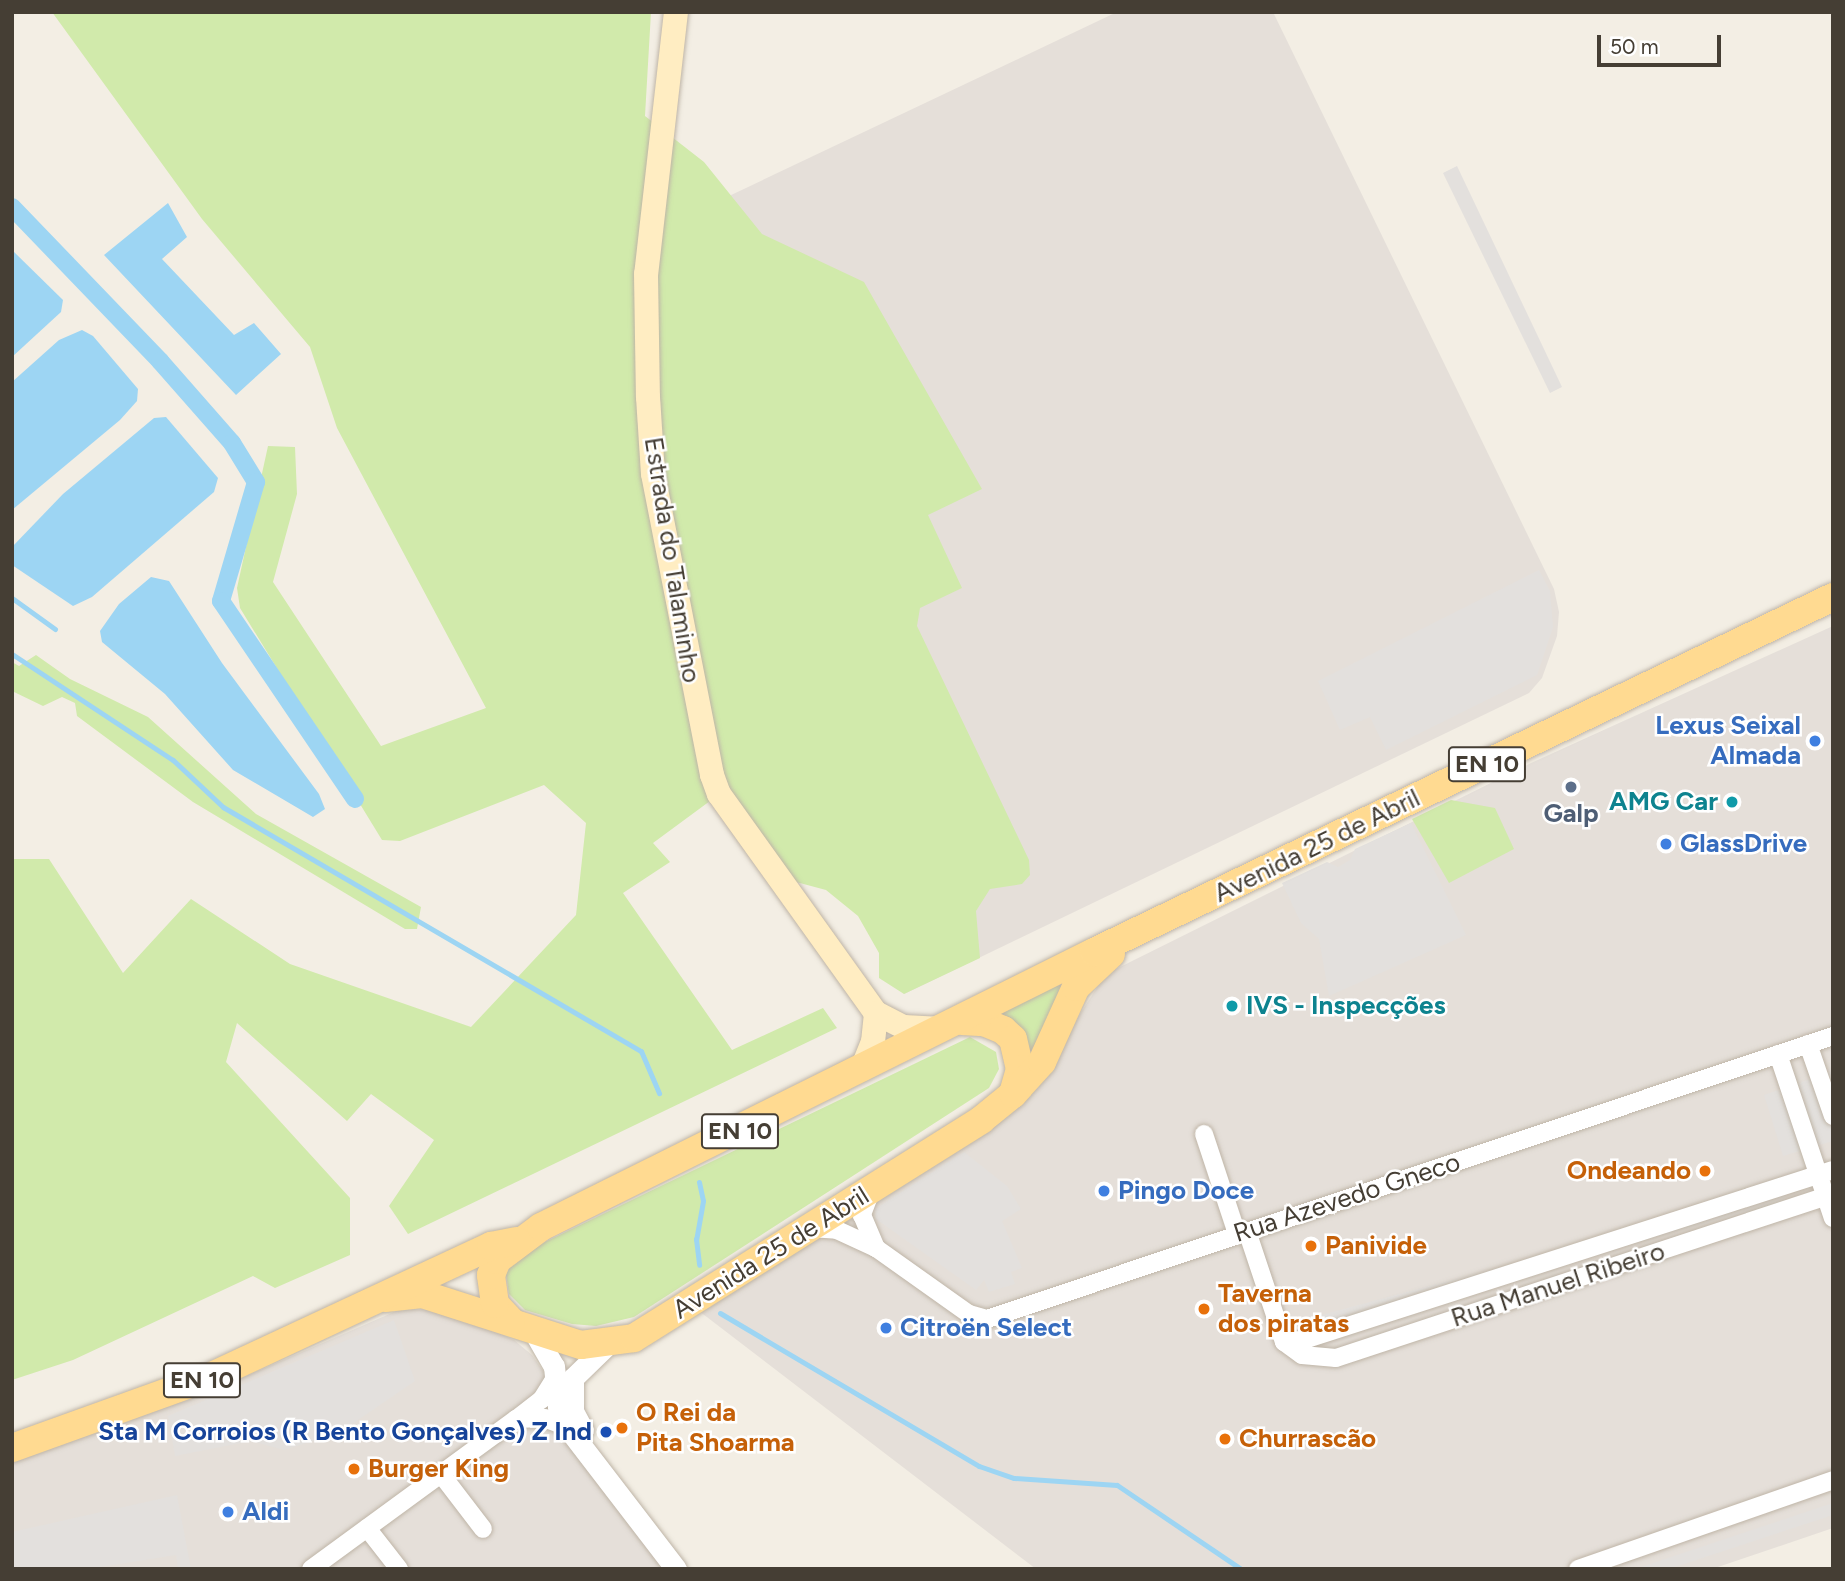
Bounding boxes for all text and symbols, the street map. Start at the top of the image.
scale bar [1600,21,1724,65]
text: 50 m [1610,34,1659,59]
street label: Estrada do Talaminho [637,435,707,685]
place label: Lexus Seixal Almada [1655,710,1801,772]
marker: Lexus Seixal Almada [1807,733,1823,749]
road number: EN 10 [1447,744,1527,784]
marker: Galp [1563,779,1579,795]
street label: Avenida 25 de Abril [1209,783,1425,909]
place label: AMG Car [1609,786,1718,818]
marker: AMG Car [1724,794,1740,810]
place label: Galp [1543,798,1599,830]
place label: GlassDrive [1680,828,1807,860]
marker: GlassDrive [1658,836,1674,852]
place label: IVS - Inspecções [1246,990,1445,1022]
marker: IVS - Inspecções [1224,998,1240,1014]
road number: EN 10 [700,1111,780,1152]
street label: Rua Azevedo Gneco [1230,1147,1464,1249]
place label: Ondeando [1567,1155,1691,1187]
marker: Ondeando [1697,1163,1713,1179]
place label: Pingo Doce [1118,1175,1254,1207]
street label: Avenida 25 de Abril [667,1180,875,1326]
marker: Pingo Doce [1096,1183,1112,1199]
place label: Panivide [1325,1230,1427,1262]
street label: Rua Manuel Ribeiro [1447,1236,1669,1334]
marker: Panivide [1303,1238,1319,1254]
place label: Taverna dos piratas [1218,1278,1349,1340]
marker: Taverna dos piratas [1196,1301,1212,1317]
place label: Citroën Select [900,1312,1072,1344]
marker: Citroën Select [878,1320,894,1336]
road number: EN 10 [162,1360,242,1400]
place label: O Rei da Pita Shoarma [636,1397,795,1458]
place label: Sta M Corroios (R Bento Gonçalves) Z Ind [98,1416,592,1448]
marker: O Rei da Pita Shoarma [614,1420,630,1436]
place label: Churrascão [1239,1423,1376,1455]
marker: Sta M Corroios (R Bento Gonçalves) Z Ind [598,1424,614,1440]
marker: Churrascão [1217,1431,1233,1447]
place label: Burger King [368,1453,509,1485]
marker: Burger King [346,1461,362,1477]
place label: Aldi [242,1496,289,1528]
marker: Aldi [220,1504,236,1520]

